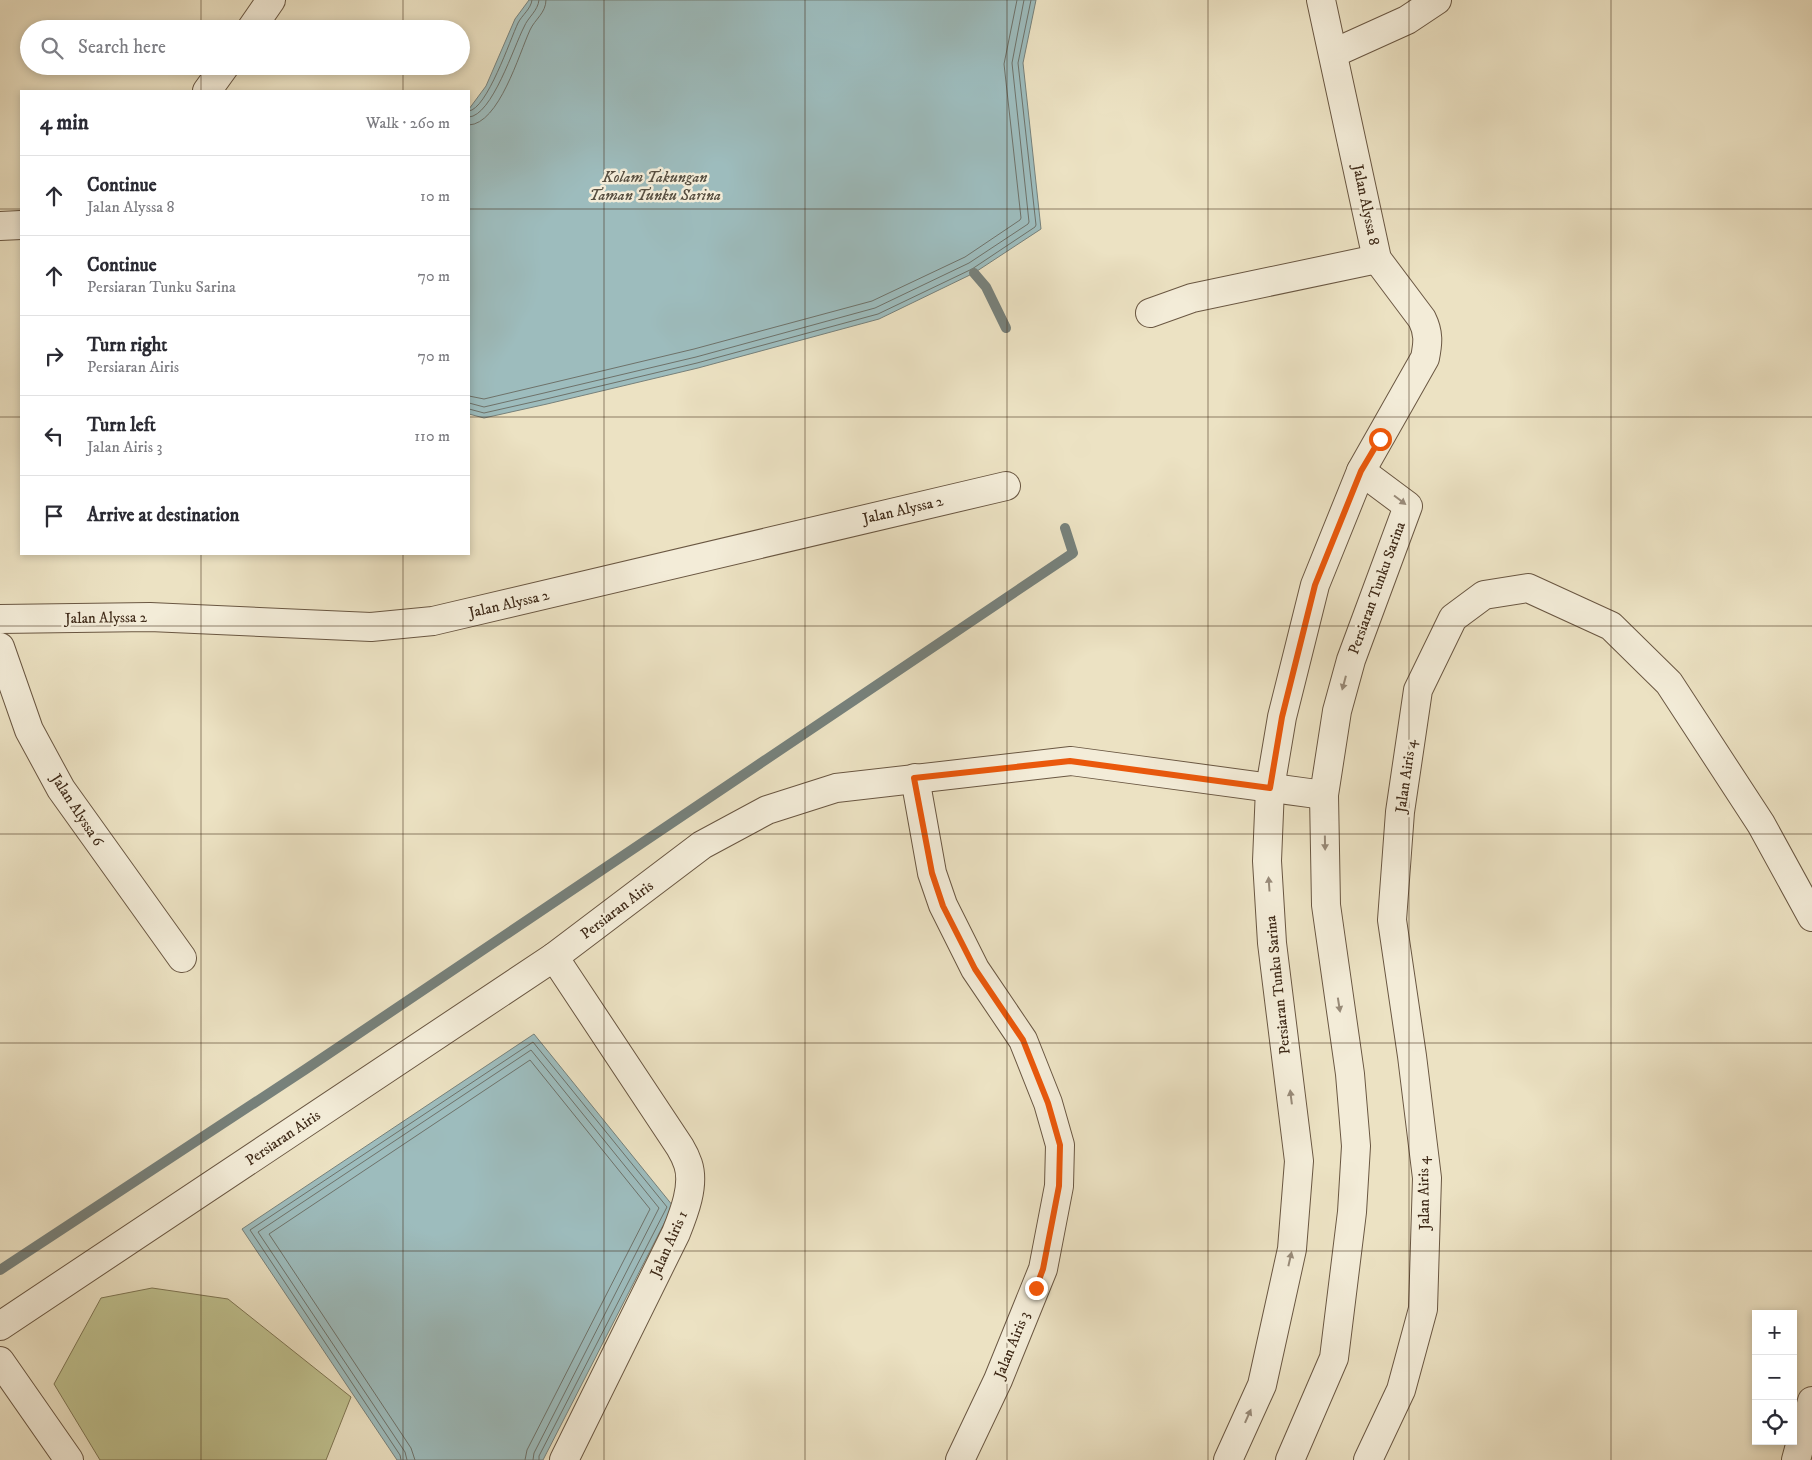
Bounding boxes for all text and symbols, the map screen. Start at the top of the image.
search box [20,20,470,75]
icon: search [38,34,66,62]
text: Search here [78,36,166,59]
text: 4 min [40,110,89,136]
text: Walk · 260 m [366,113,450,133]
street label: Jalan Alyssa 8 [1348,161,1384,247]
water label: Kolam Takungan Taman Tunku Sarina [589,167,721,205]
text: Continue [87,174,157,197]
icon: ahead [40,182,68,210]
text: 10 m [420,186,450,206]
text: Jalan Alyssa 8 [87,197,175,217]
text: Continue [87,254,157,277]
icon: ahead [40,262,68,290]
text: 70 m [418,266,450,286]
text: Persiaran Tunku Sarina [87,277,236,297]
text: Turn right [87,334,167,357]
icon: right [40,342,68,370]
text: 70 m [418,346,450,366]
text: Persiaran Airis [87,357,179,377]
text: Turn left [87,414,156,437]
icon: left [40,422,68,450]
text: 110 m [414,426,450,446]
route start [1369,428,1392,451]
text: Jalan Airis 3 [87,437,162,457]
street label: Jalan Alyssa 2 [859,491,946,529]
one-way arrow [1393,495,1406,506]
icon: arrive [40,502,68,530]
text: Arrive at destination [87,504,239,527]
street label: Persiaran Tunku Sarina [1344,519,1410,657]
street label: Jalan Alyssa 2 [465,585,552,623]
street label: Jalan Alyssa 2 [63,608,148,628]
one-way arrow [1340,675,1348,690]
street label: Jalan Airis 4 [1391,738,1421,816]
street label: Jalan Alyssa 6 [46,769,108,851]
one-way arrow [1321,835,1329,851]
one-way arrow [1264,875,1272,891]
street label: Persiaran Airis [577,876,657,944]
street label: Persiaran Tunku Sarina [1261,914,1295,1055]
one-way arrow [1336,997,1344,1013]
one-way arrow [1287,1089,1295,1105]
street label: Persiaran Airis [242,1106,324,1170]
street label: Jalan Airis 4 [1414,1156,1434,1232]
street label: Jalan Airis 1 [645,1208,692,1282]
one-way arrow [1286,1252,1294,1267]
route end [1025,1277,1048,1300]
street label: Jalan Airis 3 [989,1309,1034,1383]
map controls [1752,1310,1797,1445]
button: + [1752,1310,1797,1355]
button: − [1752,1355,1797,1400]
button: locate [1752,1400,1797,1445]
one-way arrow [1245,1409,1253,1423]

